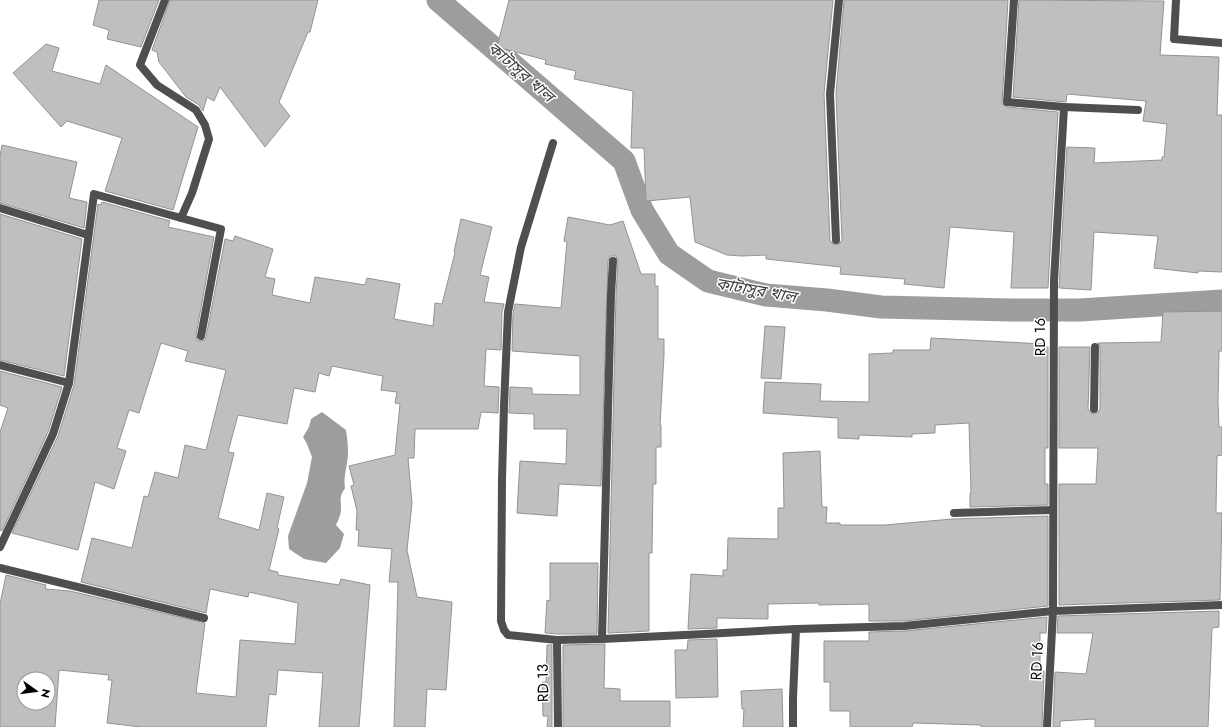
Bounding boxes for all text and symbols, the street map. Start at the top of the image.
water label: কাটাসুর খাল [483,37,562,109]
water label: কাটাসুর খাল [714,272,801,309]
street label: RD 16 [1029,318,1051,356]
street label: RD 16 [1025,641,1049,681]
street label: RD 13 [532,664,554,702]
north arrow [16,671,56,711]
text: N [37,687,55,700]

